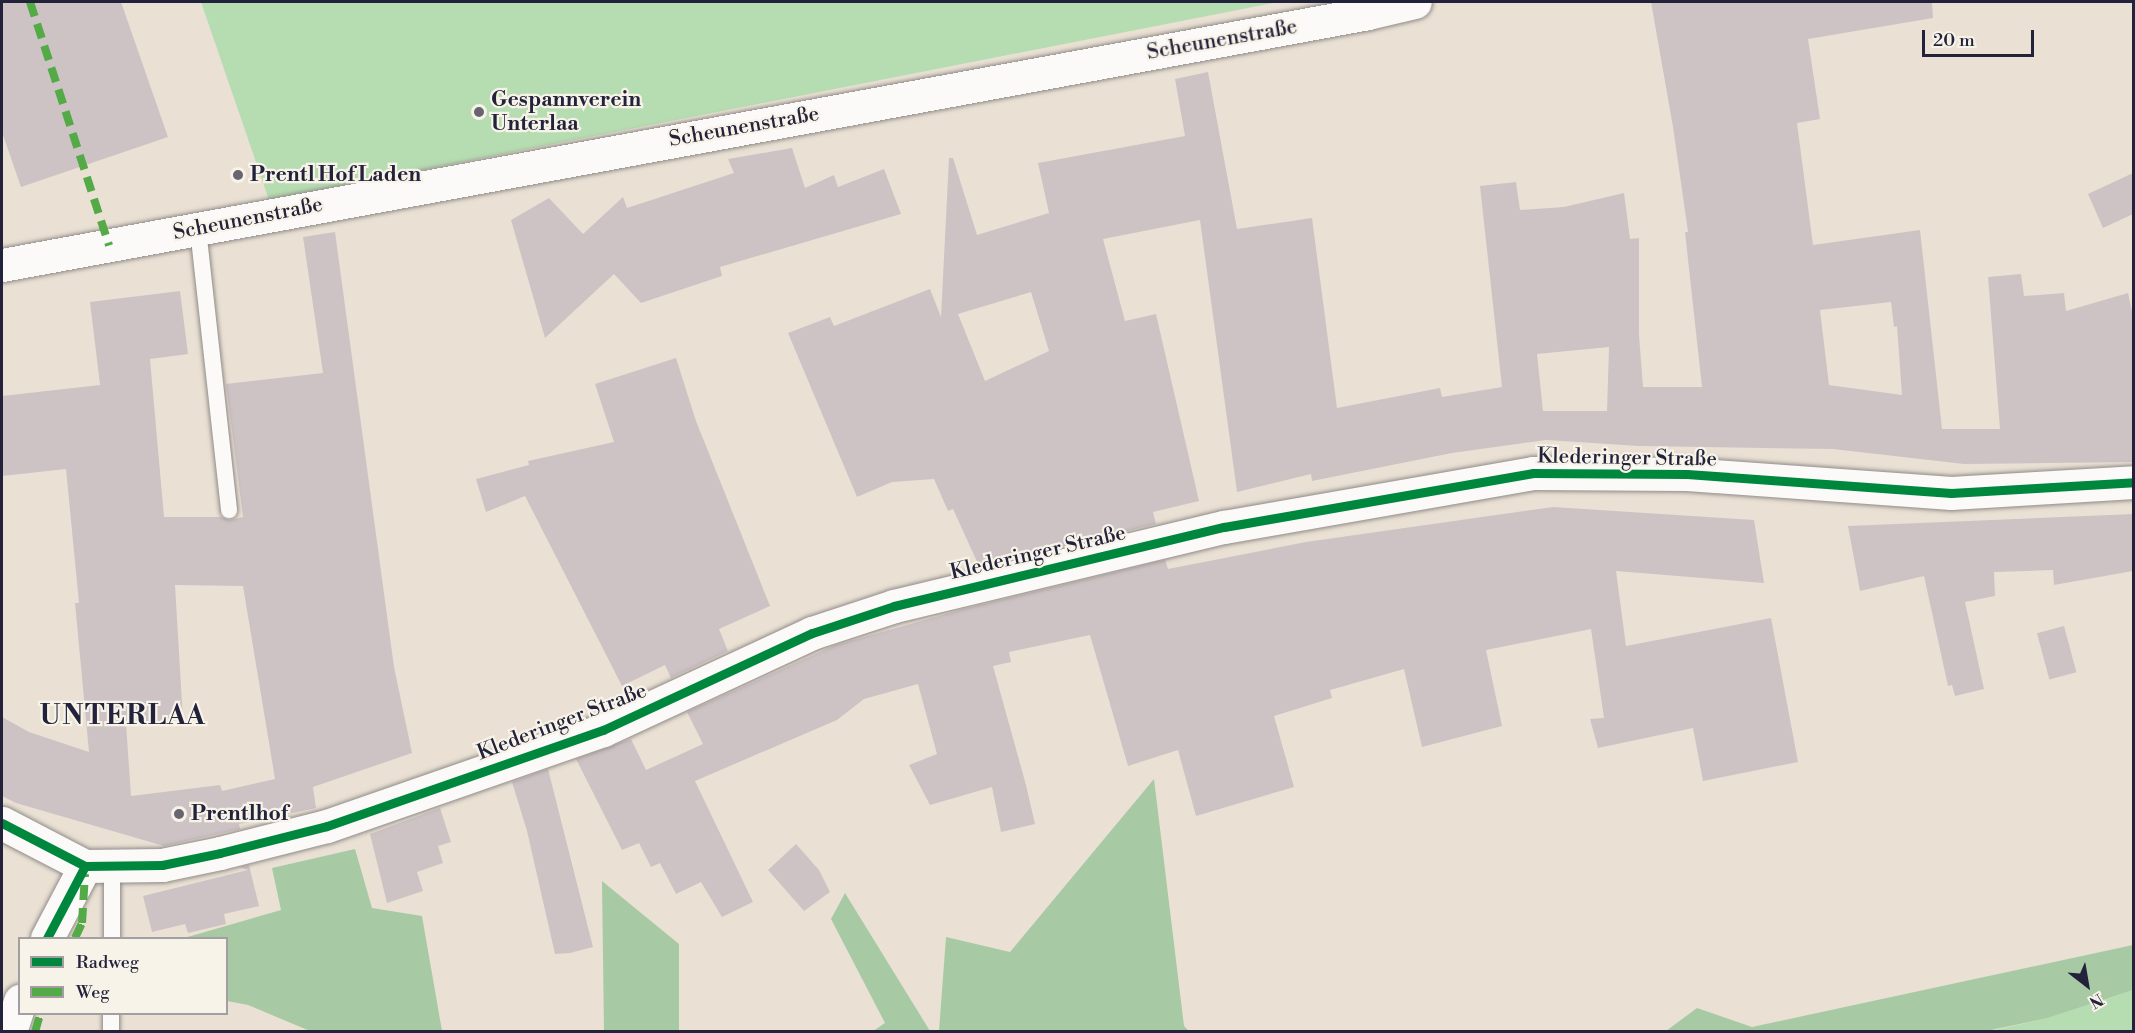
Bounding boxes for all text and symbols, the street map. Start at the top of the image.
street label: Scheunenstraße [1145,14,1299,66]
scale bar [1925,18,2038,56]
text: 20 m [1933,29,1975,52]
place label: Gespannverein Unterlaa [491,87,641,137]
street label: Scheunenstraße [667,101,821,153]
marker: Gespannverein Unterlaa [472,105,486,119]
place label: Prentl Hof Laden [250,162,421,188]
marker: Prentl Hof Laden [231,168,245,182]
street label: Scheunenstraße [171,192,325,246]
street label: Klederinger Straße [1537,444,1717,472]
street label: Klederinger Straße [948,521,1128,585]
street label: Klederinger Straße [474,678,650,766]
district label: UNTERLAA [40,701,206,733]
place label: Prentlhof [191,801,288,827]
marker: Prentlhof [172,807,186,821]
legend [18,937,228,1015]
text: Radweg [76,951,139,974]
north arrow [2057,955,2117,1015]
text: Weg [76,981,110,1004]
text: N [2086,989,2107,1012]

